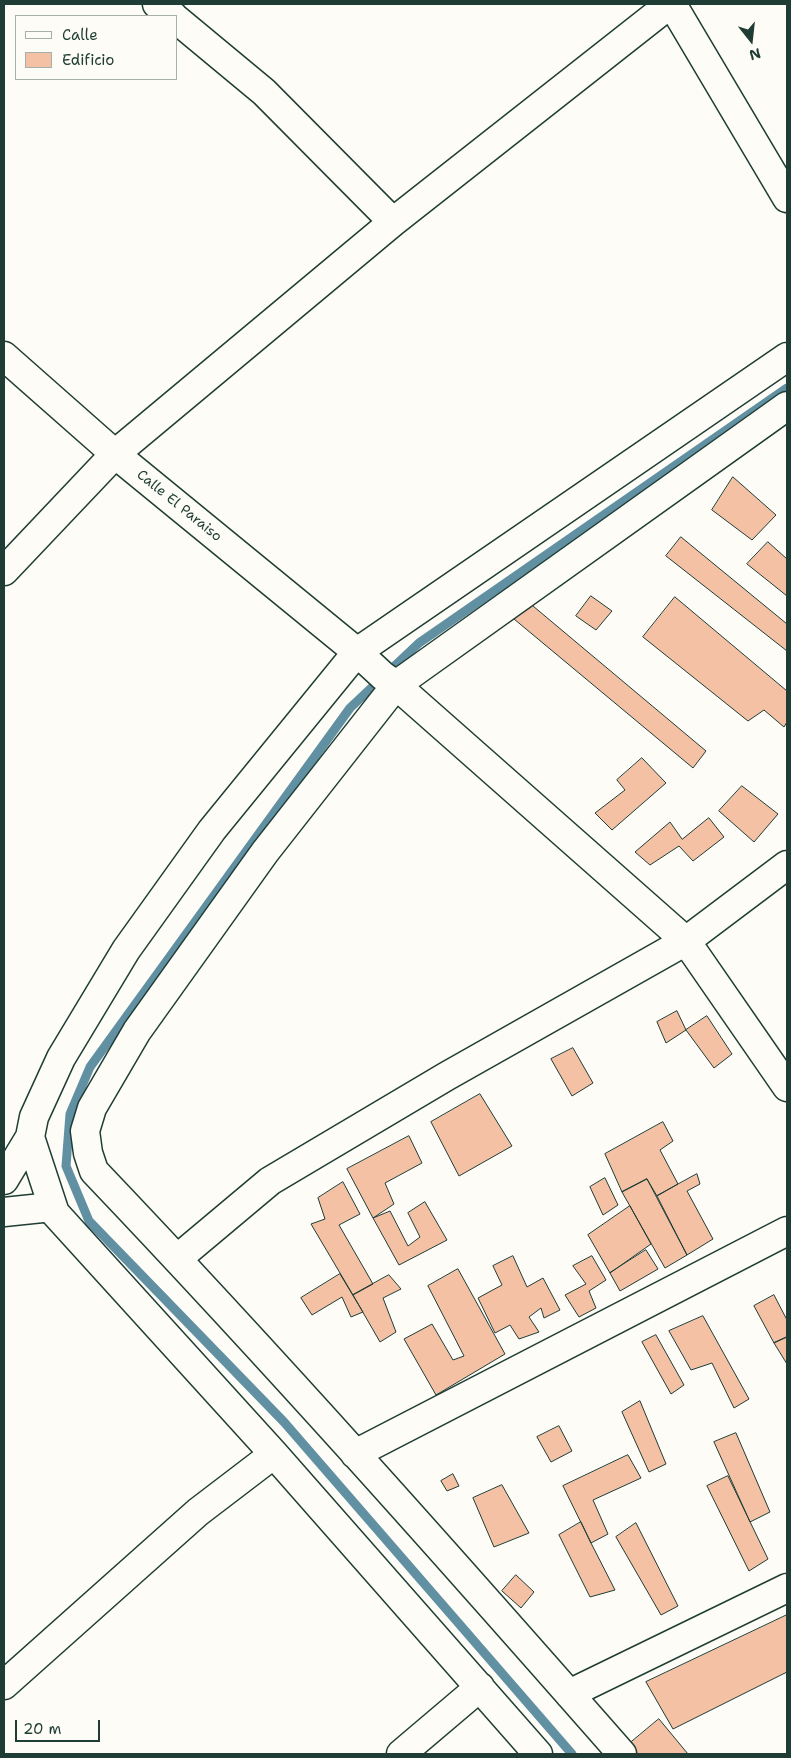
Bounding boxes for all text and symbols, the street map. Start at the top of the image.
legend [15,15,178,80]
north arrow [726,15,776,65]
text: Calle [62,25,98,45]
text: N [747,44,763,65]
text: Edificio [62,50,114,70]
street label: Calle El Paraiso [133,467,225,545]
scale bar [18,1710,102,1742]
text: 20 m [23,1719,62,1739]

